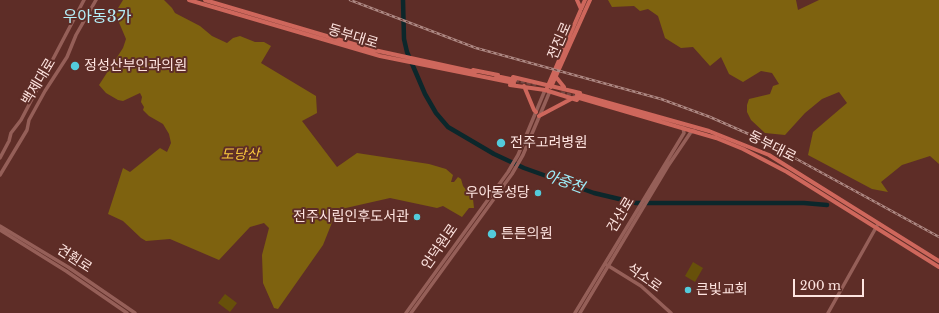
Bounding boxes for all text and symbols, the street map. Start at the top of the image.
district label: 우아동3가 [63,7,131,27]
street label: 전진로 [545,20,575,62]
street label: 동부대로 [326,21,380,53]
street label: 백제대로 [19,56,59,108]
place label: 정성산부인과의원 [84,58,187,74]
marker: 정성산부인과의원 [69,60,81,72]
street label: 동부대로 [745,128,799,166]
place label: 전주고려병원 [510,135,587,151]
marker: 전주고려병원 [495,137,507,149]
park label: 도당산 [221,147,259,163]
water label: 아중천 [541,166,587,198]
place label: 우아동성당 [466,185,530,201]
marker: 우아동성당 [533,188,543,198]
street label: 건산로 [604,194,638,236]
place label: 전주시립인후도서관 [293,209,409,225]
marker: 전주시립인후도서관 [412,212,422,222]
street label: 안덕원로 [418,221,462,273]
place label: 튼튼의원 [501,226,553,242]
marker: 튼튼의원 [486,228,498,240]
street label: 견훤로 [53,241,95,277]
street label: 석소로 [623,260,665,296]
scale bar [795,271,866,297]
text: 200 m [800,278,841,293]
place label: 큰빛교회 [696,282,748,298]
marker: 큰빛교회 [683,285,693,295]

